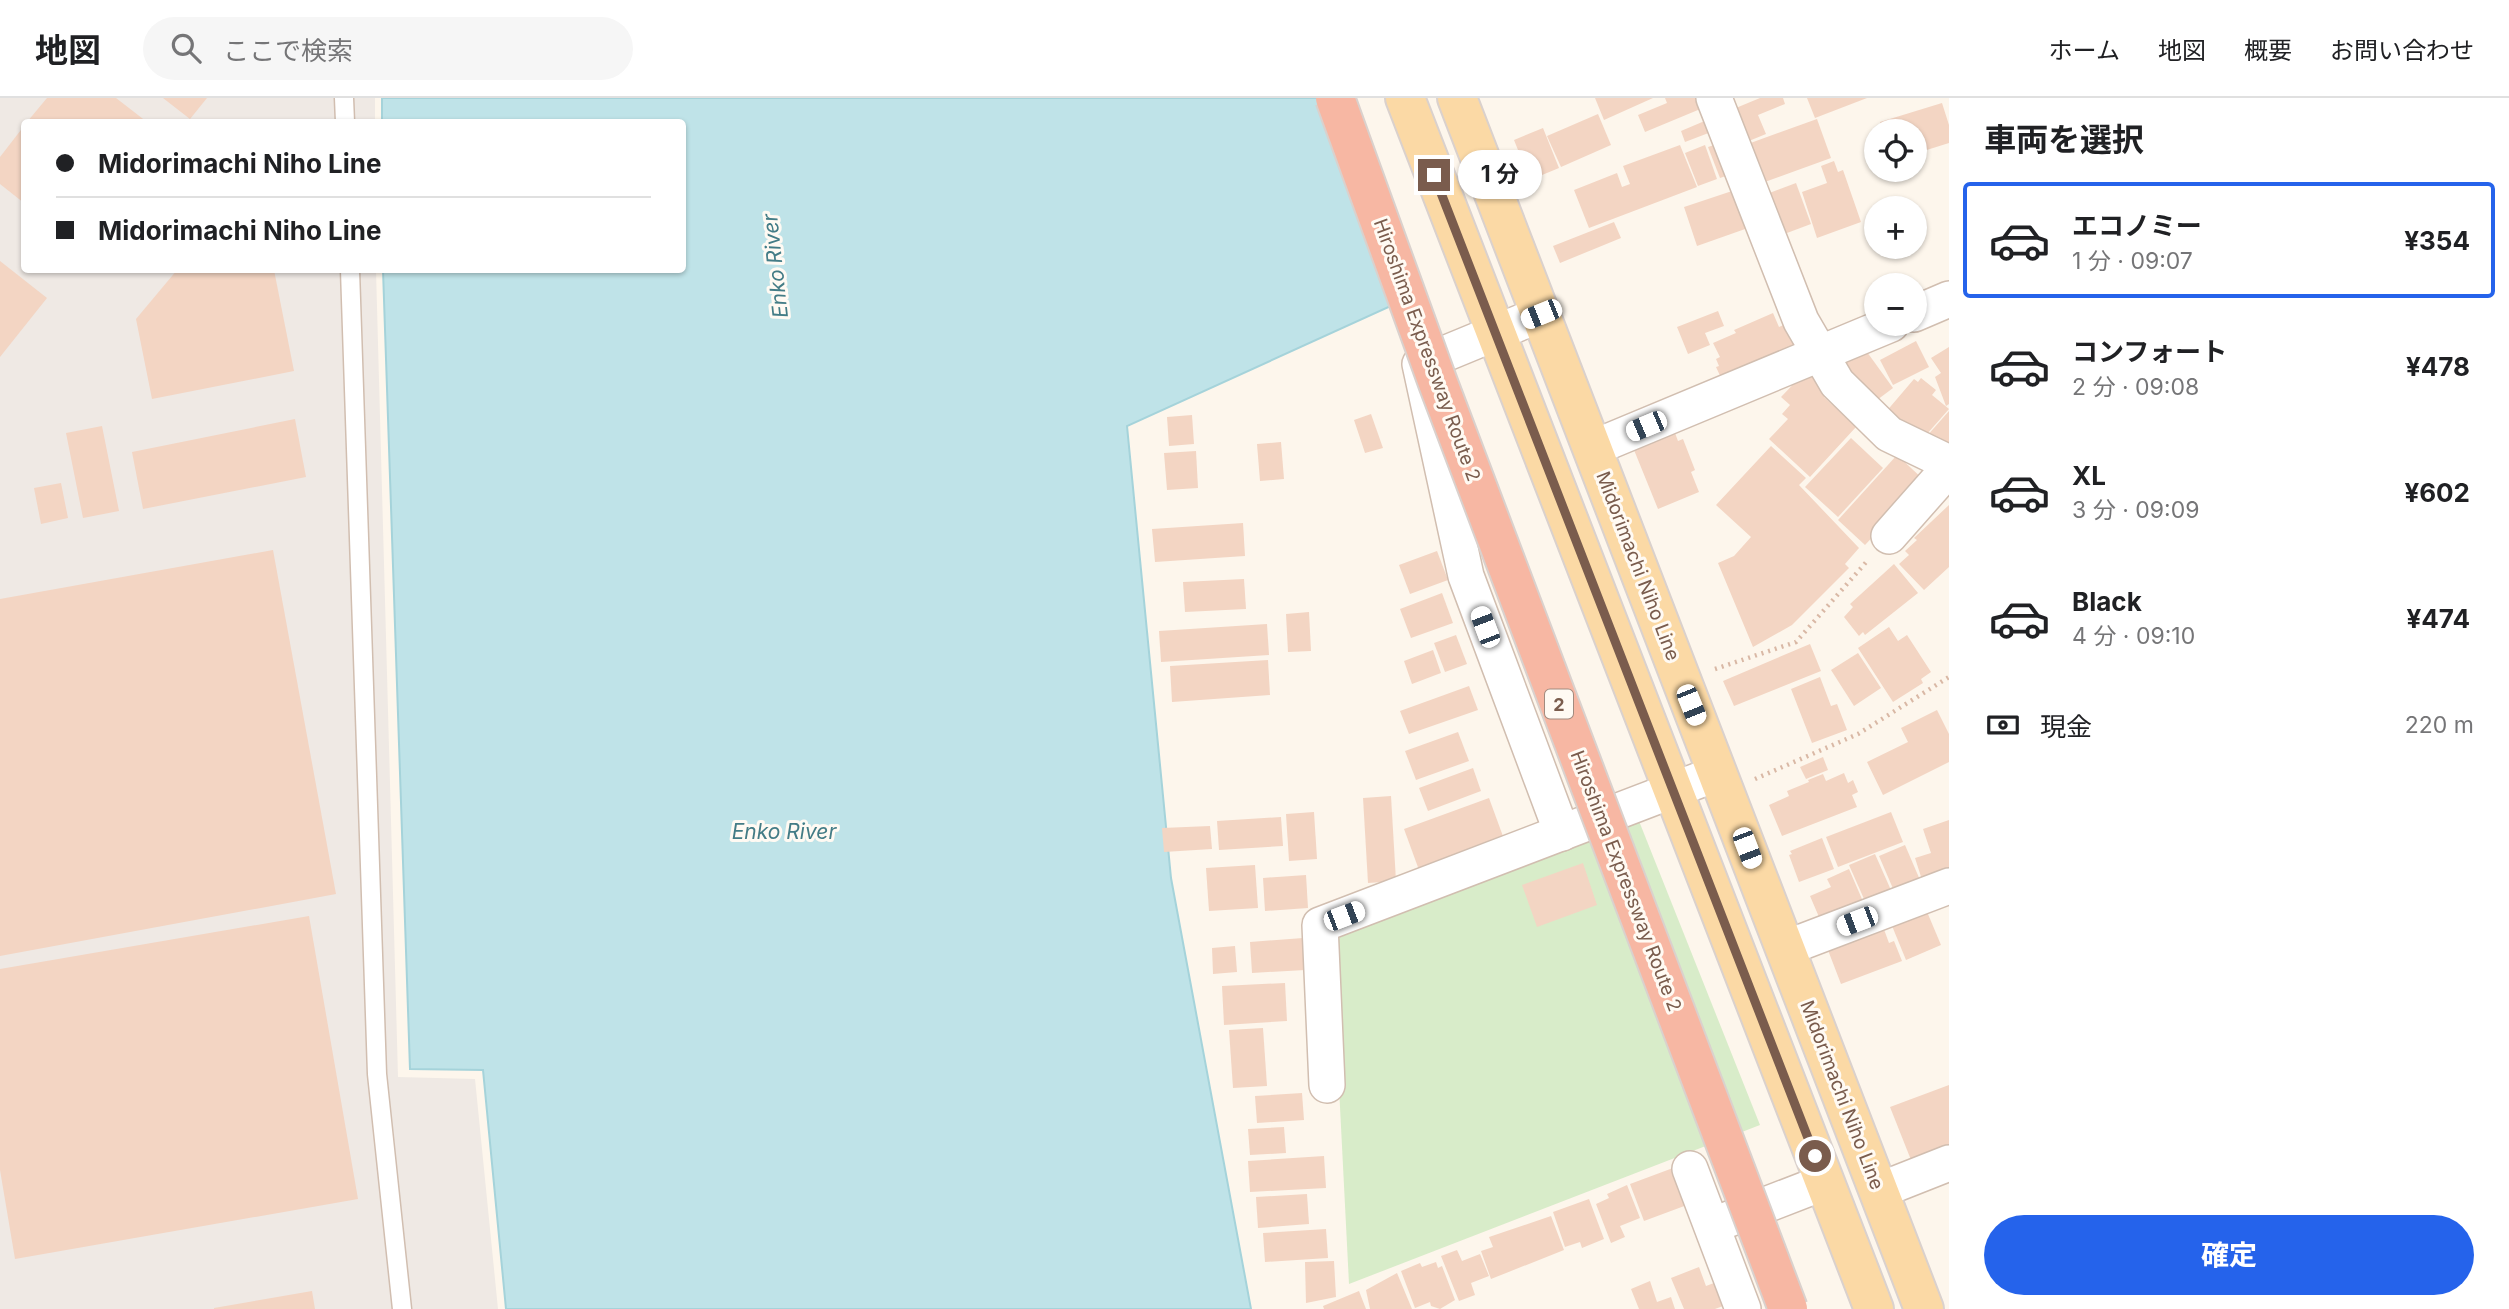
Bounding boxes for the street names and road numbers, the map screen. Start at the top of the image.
street label: Hiroshima Expressway Route 2 [1369,216,1485,484]
street label: Midorimachi Niho Line [1591,468,1685,664]
road number: 2 [1545,690,1573,718]
street label: Hiroshima Expressway Route 2 [1566,747,1686,1015]
street label: Midorimachi Niho Line [1795,997,1889,1193]

